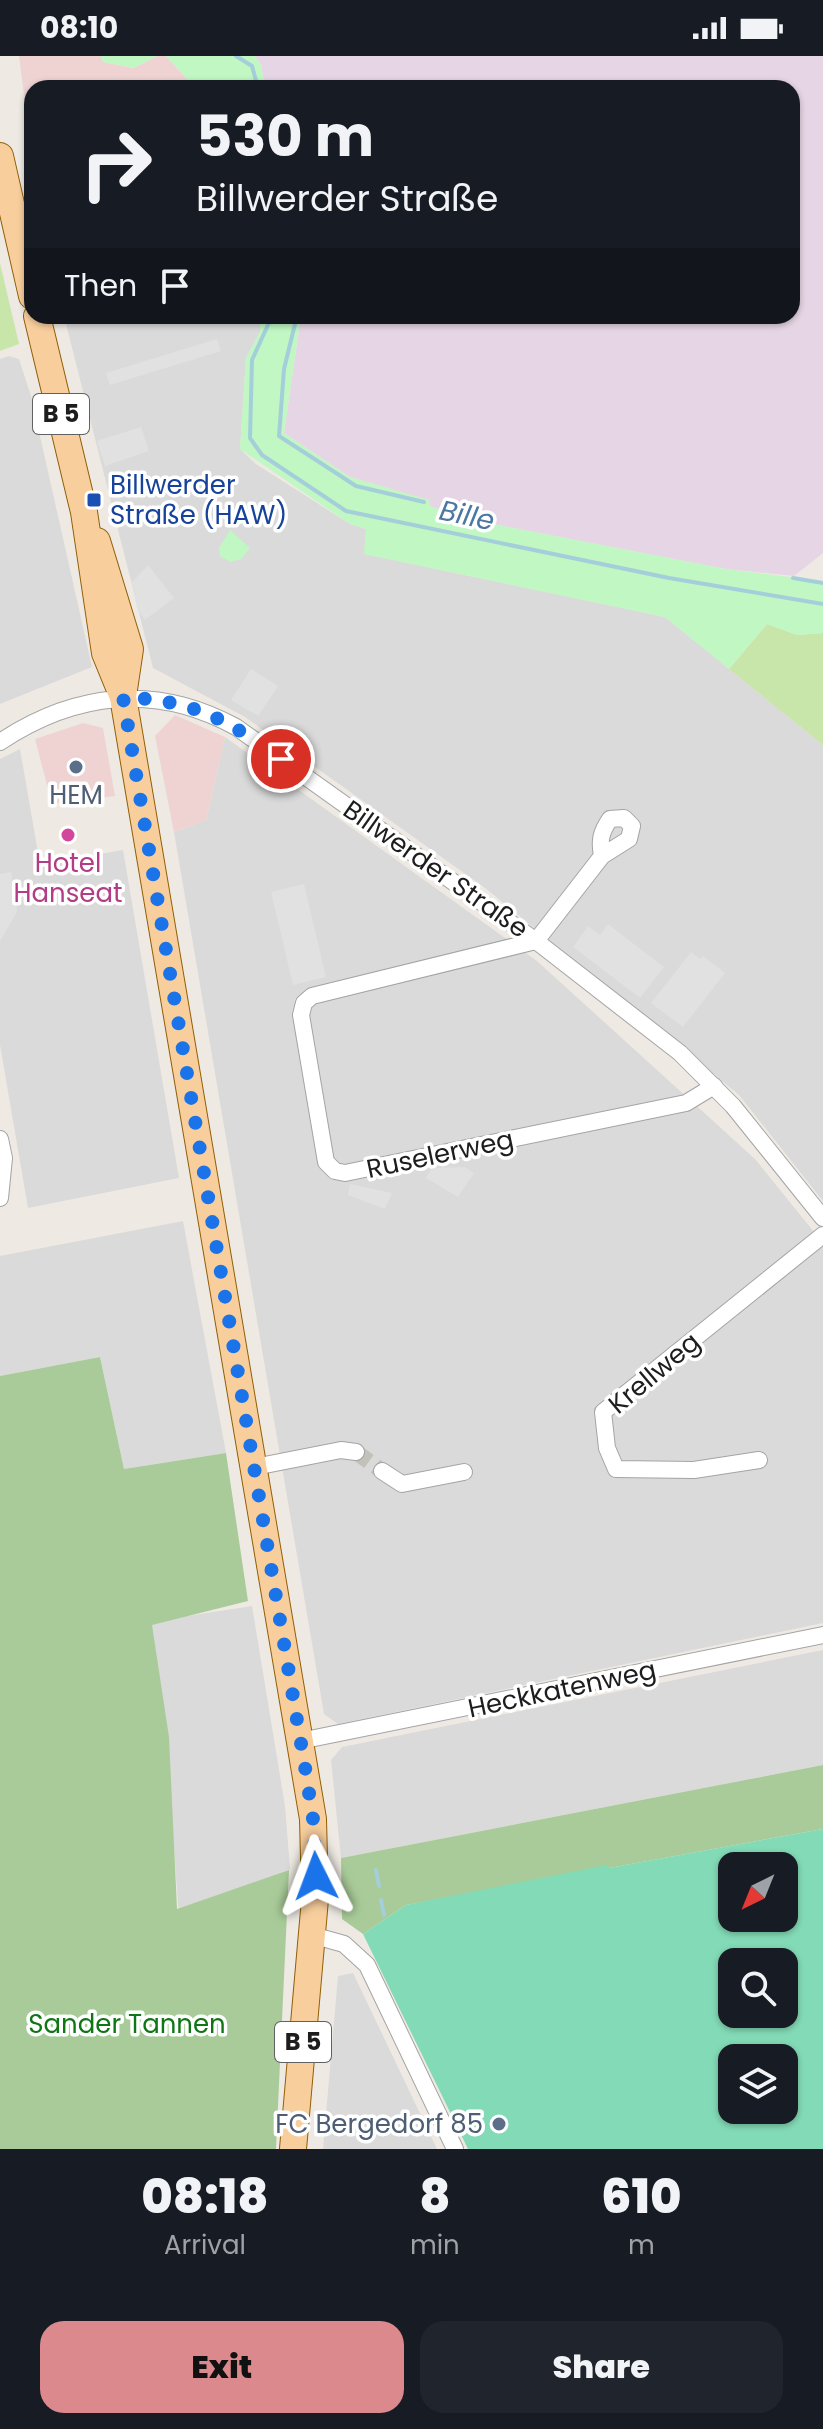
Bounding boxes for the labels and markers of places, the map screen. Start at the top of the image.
place label: Billwerder Straße (HAW) [110,467,287,533]
marker: Billwerder Straße (HAW) [85,491,103,509]
pin [247,725,315,793]
marker: HEM [67,758,85,776]
place label: HEM [49,777,103,813]
marker: Hotel Hanseat [59,826,77,844]
place label: Hotel Hanseat [14,845,122,911]
place label: FC Bergedorf 85 [275,2106,483,2142]
marker: FC Bergedorf 85 [490,2115,508,2133]

